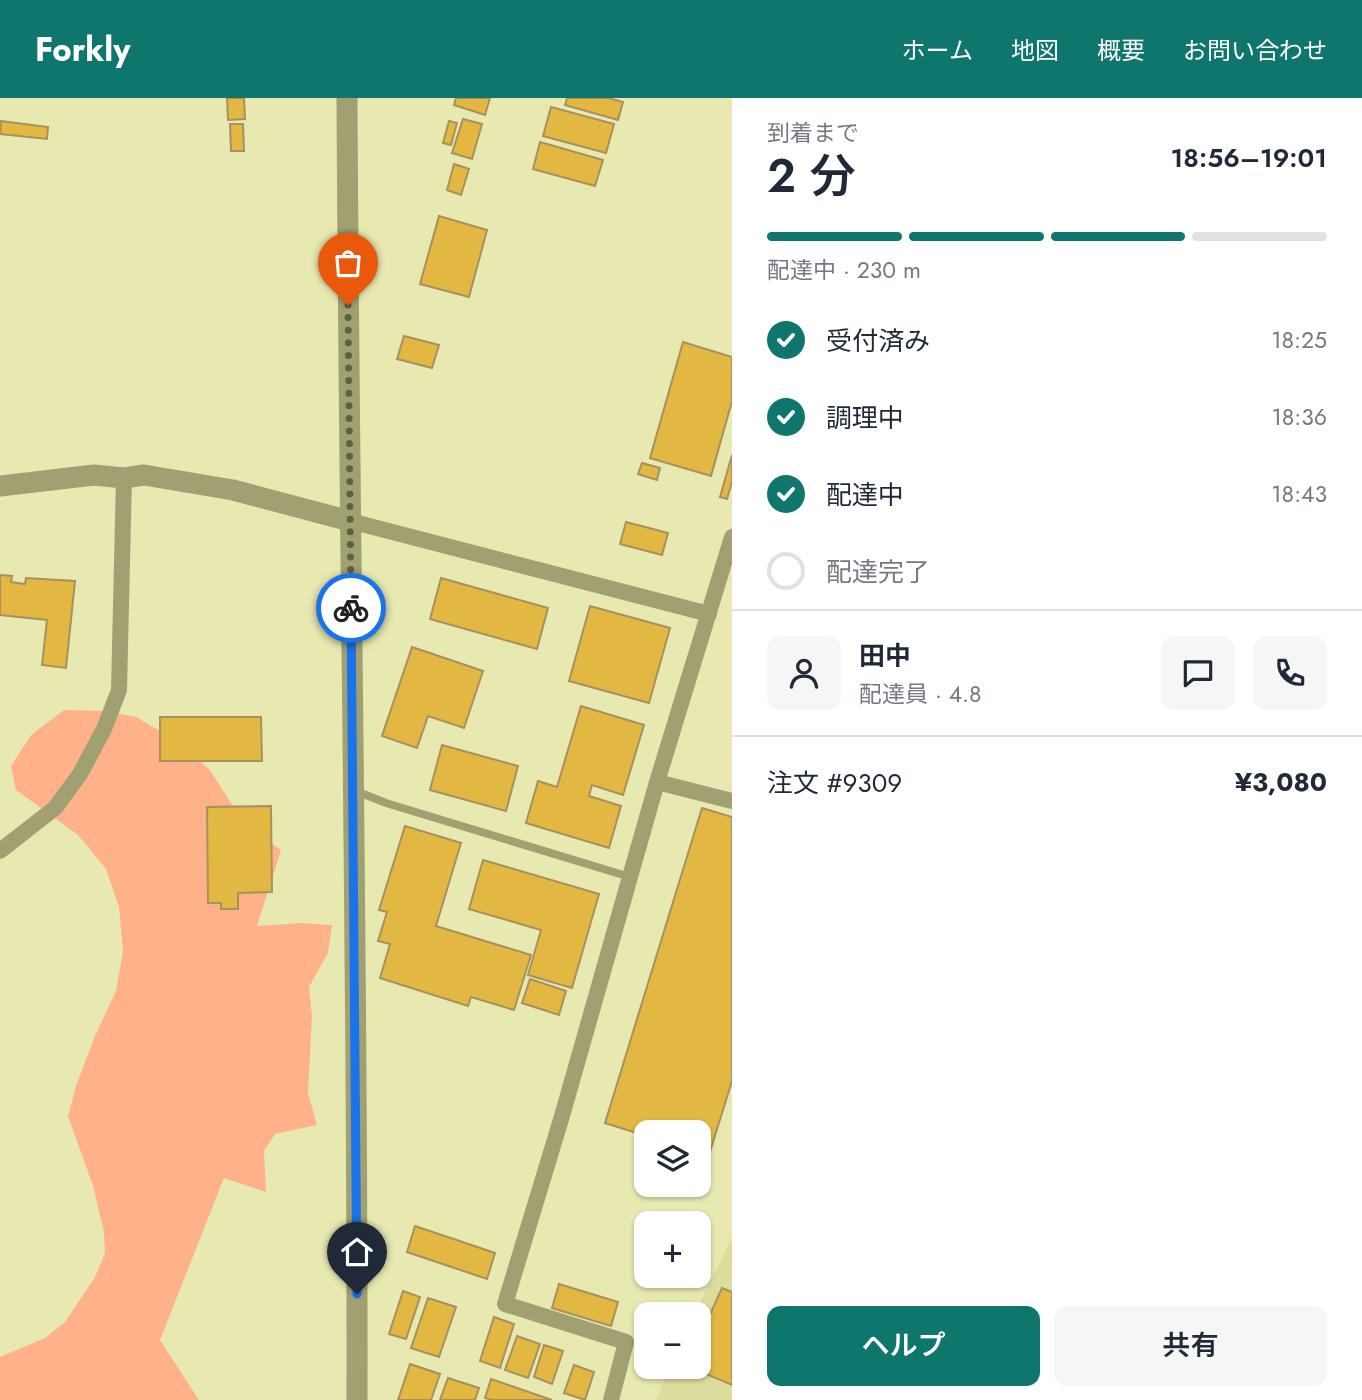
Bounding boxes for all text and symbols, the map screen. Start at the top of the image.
text: Forkly [35,26,130,73]
text: ホーム [902,33,973,68]
text: 地図 [1011,33,1059,68]
text: 概要 [1097,33,1145,68]
text: お問い合わせ [1183,33,1327,68]
text: 到着まで [767,116,859,150]
text: 18:56–19:01 [1171,139,1327,177]
text: 2 分 [767,143,856,209]
pin [318,233,378,305]
icon: bag [329,244,367,282]
text: 配達中 · 230 m [767,253,921,287]
icon: check [767,321,805,359]
text: 受付済み [826,322,930,360]
text: 18:25 [1271,323,1327,357]
icon: check [767,398,805,436]
text: 調理中 [826,399,904,437]
text: 18:36 [1271,400,1327,434]
icon: check [767,475,805,513]
text: 配達中 [826,476,904,514]
text: 18:43 [1271,477,1327,511]
text: 配達完了 [826,553,930,591]
courier [316,573,386,643]
icon: bike [332,589,370,627]
button: person [767,636,841,710]
button: chat [1161,636,1235,710]
button: phone [1253,636,1327,710]
text: 田中 [859,637,911,675]
text: 配達員 · 4.8 [859,677,982,711]
text: ¥3,080 [1235,763,1327,801]
text: 注文 #9309 [767,764,902,802]
map controls [634,1120,711,1379]
button: layers [634,1120,711,1197]
button: + [634,1211,711,1288]
pin [327,1222,387,1294]
icon: home [338,1233,376,1271]
button: − [634,1302,711,1379]
button: ヘルプ [767,1306,1040,1386]
button: 共有 [1054,1306,1327,1386]

